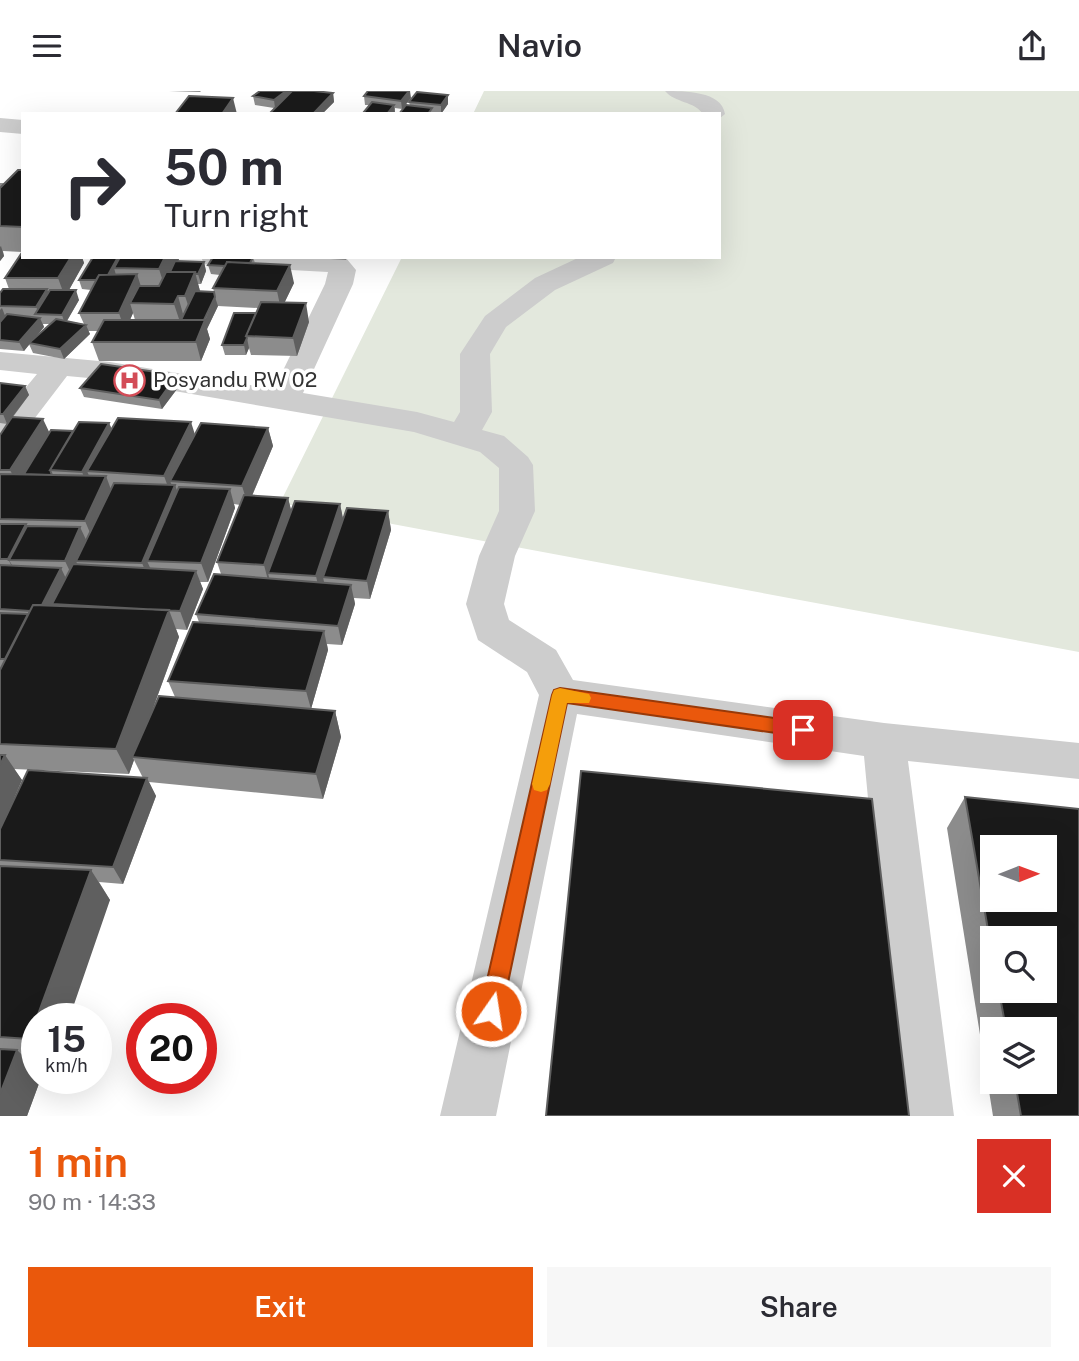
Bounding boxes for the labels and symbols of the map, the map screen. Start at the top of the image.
hospital icon: Posyandu RW 02 [113,363,147,397]
place label: Posyandu RW 02 [153,367,317,392]
pin [773,700,833,760]
north arrow [980,835,1057,912]
position arrow [454,974,528,1048]
speed limit sign: 20 [126,1003,217,1094]

